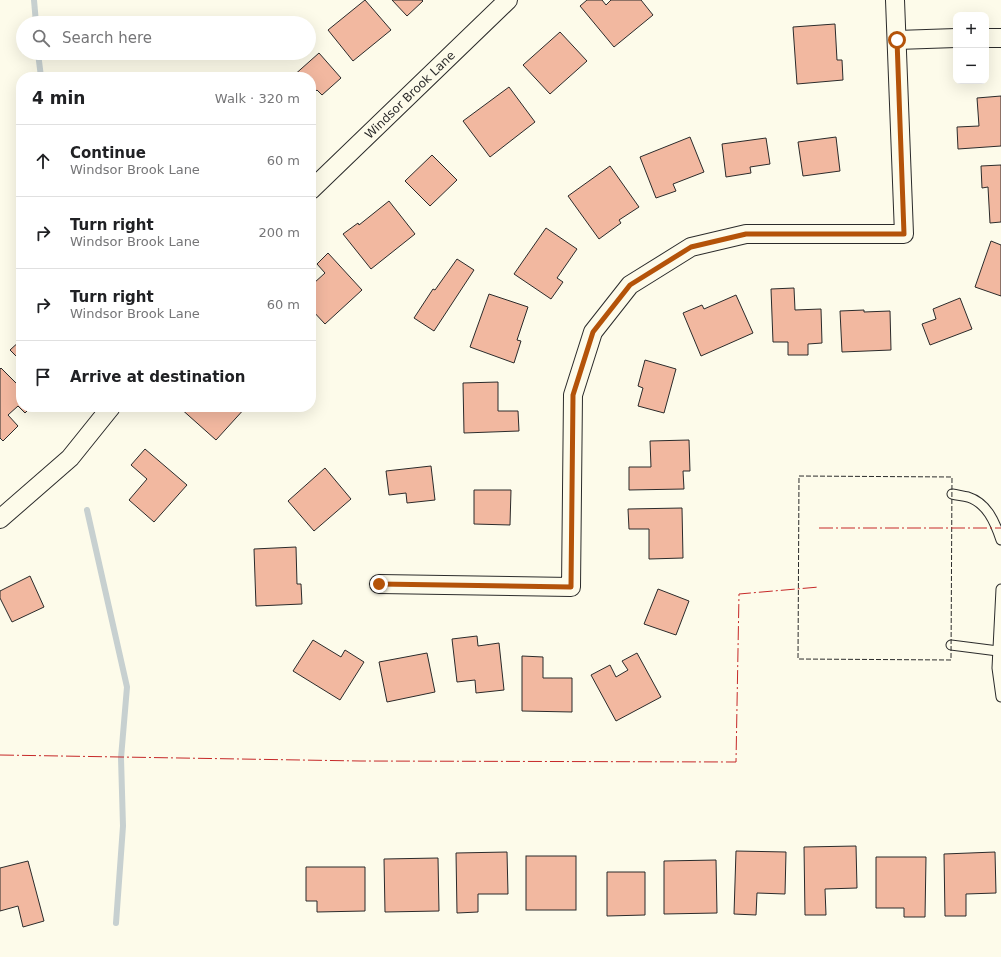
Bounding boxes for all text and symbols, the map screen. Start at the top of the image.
map controls [953,12,989,84]
button: + [953,12,989,48]
search box [16,16,316,60]
icon: search [30,27,52,49]
text: Search here [62,29,152,47]
route start [888,31,906,49]
street label: Windsor Brook Lane [362,48,458,142]
button: − [953,48,989,84]
text: 4 min [32,88,85,108]
text: Walk · 320 m [215,91,300,106]
text: Continue [70,144,146,162]
icon: ahead [32,150,54,172]
text: 60 m [267,153,300,168]
text: Windsor Brook Lane [70,162,200,177]
text: Turn right [70,216,154,234]
icon: right [32,222,54,244]
text: 200 m [258,225,300,240]
text: Windsor Brook Lane [70,234,200,249]
text: Turn right [70,288,154,306]
icon: right [32,294,54,316]
text: 60 m [267,297,300,312]
text: Windsor Brook Lane [70,306,200,321]
icon: arrive [32,366,54,388]
text: Arrive at destination [70,368,245,386]
route end [370,575,388,593]

